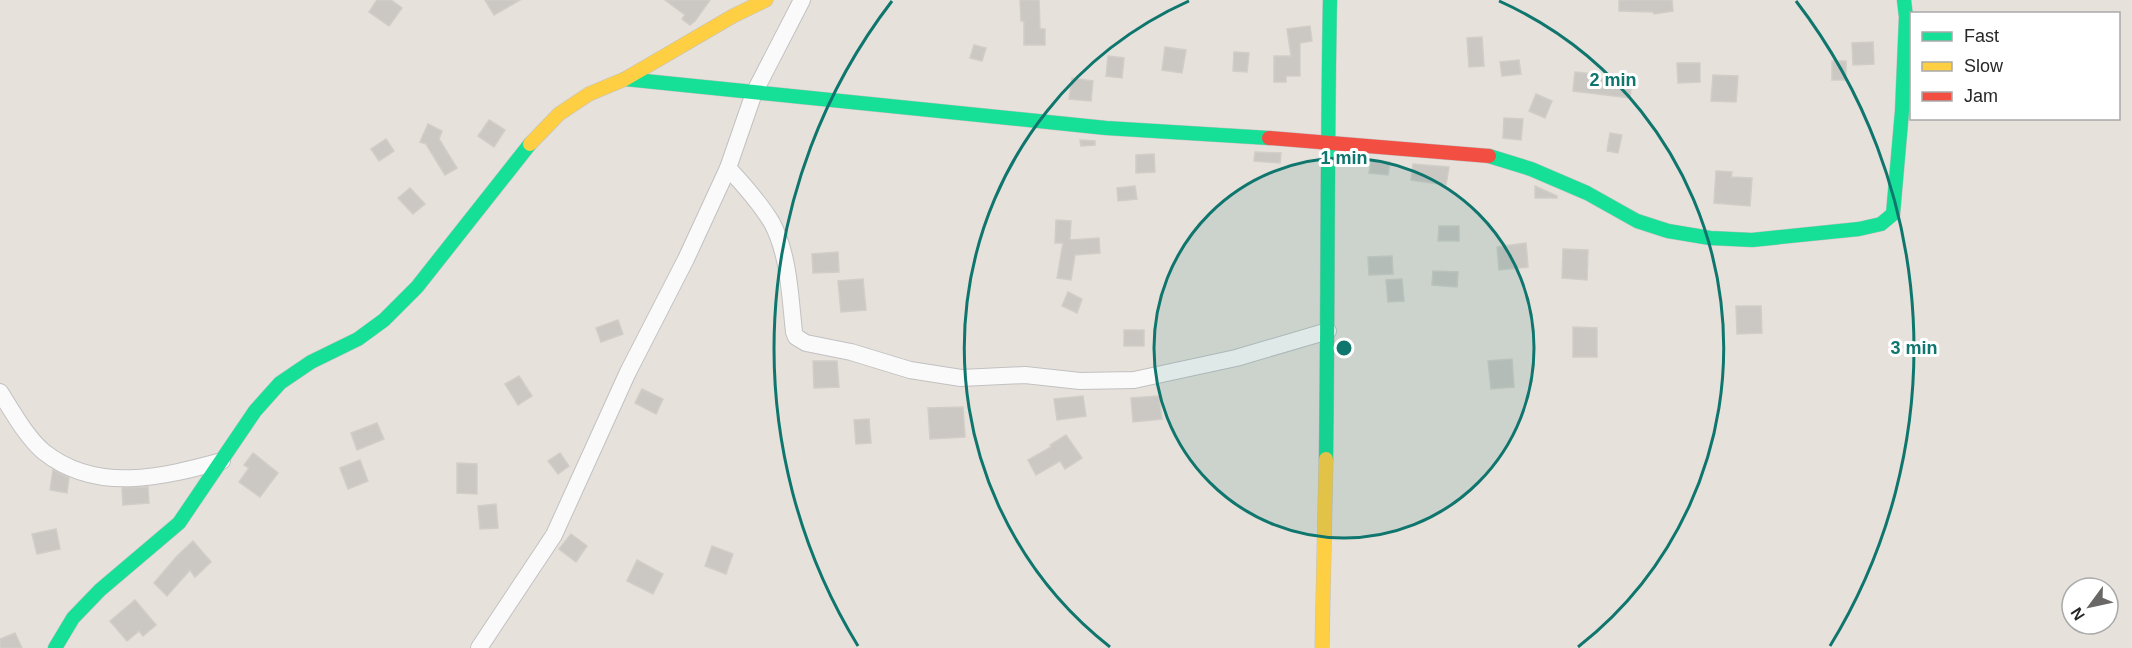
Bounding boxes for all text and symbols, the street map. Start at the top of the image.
legend [1910,12,2120,120]
text: Fast [1964,26,1999,46]
text: Slow [1964,56,2004,76]
text: 2 min [1589,70,1637,90]
text: Jam [1964,86,1998,106]
text: 1 min [1320,148,1368,168]
centre of rings [1334,338,1354,358]
text: 3 min [1890,338,1938,358]
north arrow [2060,576,2120,636]
text: N [2068,604,2088,623]

